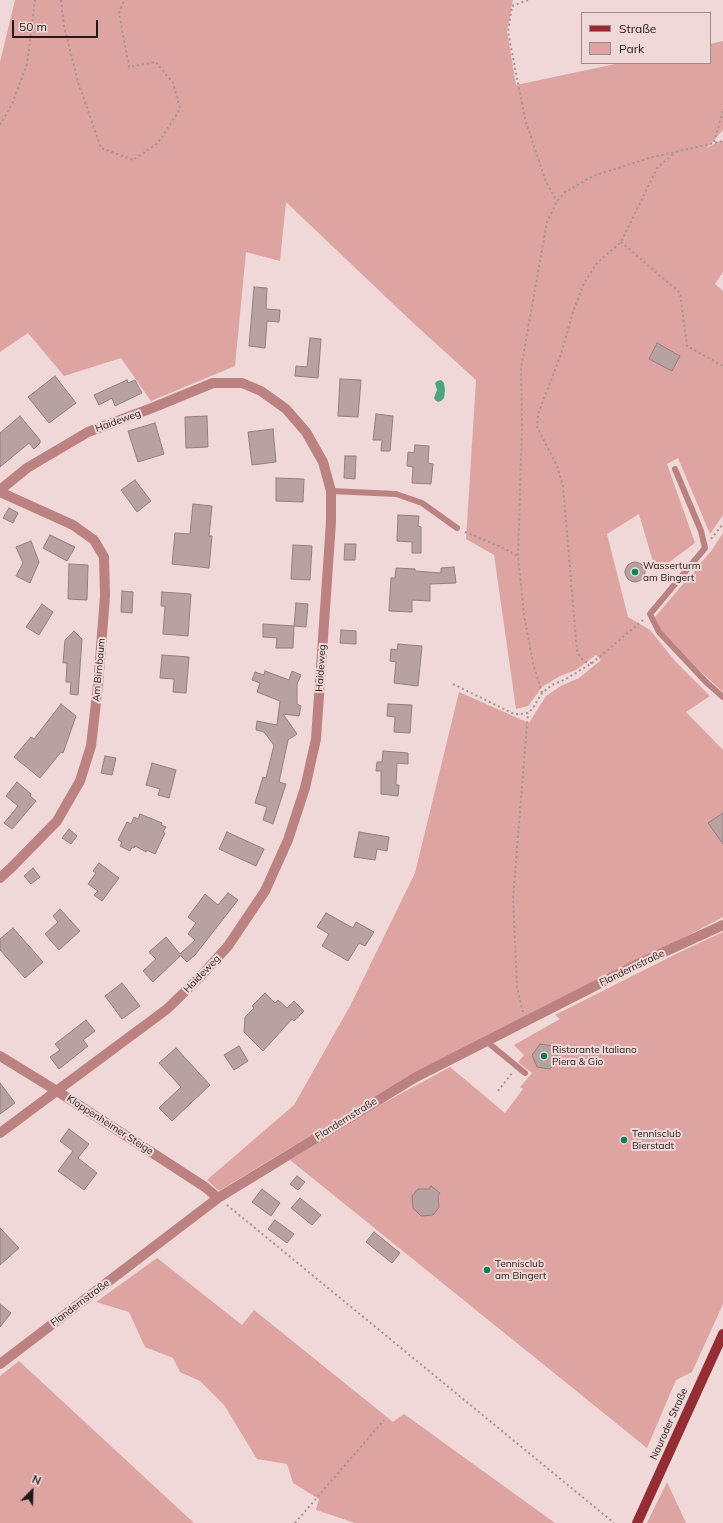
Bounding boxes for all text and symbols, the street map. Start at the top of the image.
scale bar [14,12,100,38]
legend [581,12,711,64]
text: 50 m [19,19,47,34]
text: Straße [619,21,656,36]
text: Park [619,41,644,56]
street label: Haideweg [94,407,142,435]
place label: Wasserturm am Bingert [643,560,700,584]
marker: Wasserturm am Bingert [630,567,640,577]
street label: Am Birnbaum [90,638,108,702]
street label: Haideweg [313,644,329,692]
street label: Flandernstraße [598,947,666,989]
street label: Haideweg [181,953,223,995]
place label: Ristorante Italiano Piera & Gio [552,1044,637,1068]
marker: Ristorante Italiano Piera & Gio [539,1051,549,1061]
street label: Kloppenheimer Steige [64,1093,156,1157]
street label: Flandernstraße [313,1095,379,1143]
place label: Tennisclub Bierstadt [632,1128,681,1152]
marker: Tennisclub Bierstadt [619,1135,629,1145]
place label: Tennisclub am Bingert [495,1258,546,1282]
marker: Tennisclub am Bingert [482,1265,492,1275]
street label: Flandernstraße [48,1277,112,1329]
street label: Nauroder Straße [648,1386,690,1462]
north arrow [12,1471,52,1511]
text: N [30,1472,43,1488]

